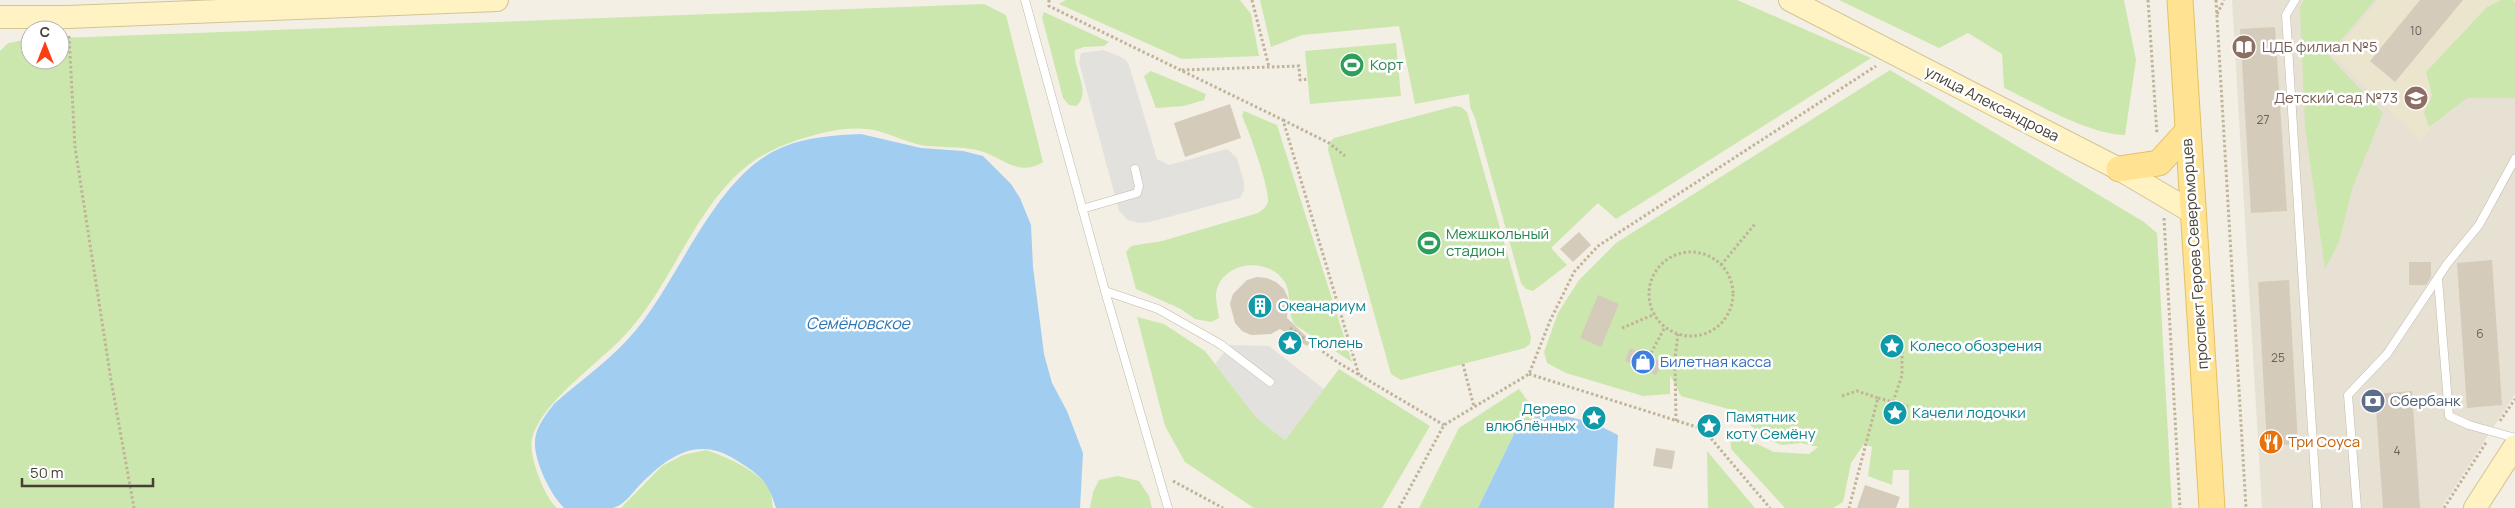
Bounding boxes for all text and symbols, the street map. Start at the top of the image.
north arrow [20,20,70,70]
text: С [40,22,50,41]
house number: 10 [2410,22,2422,39]
library icon: ЦДБ филиал №5 [2231,34,2257,60]
place label: ЦДБ филиал №5 [2262,36,2378,57]
sports icon: Корт [1339,52,1365,78]
place label: Корт [1370,54,1404,75]
street label: улица Александрова [1921,61,2063,147]
school or university icon: Детский сад №73 [2403,85,2429,111]
place label: Детский сад №73 [2274,87,2398,108]
house number: 27 [2257,111,2269,128]
street label: проспект Героев Североморцев [2176,138,2213,370]
place label: Межшкольный стадион [1446,223,1549,261]
sports icon: Межшкольный стадион [1416,230,1442,256]
building icon: Океанариум [1247,293,1273,319]
place label: Океанариум [1278,295,1366,316]
water label: Семёновское [806,312,912,334]
house number: 6 [2476,325,2484,342]
place icon: Тюлень [1277,330,1303,356]
place label: Тюлень [1308,332,1363,353]
place icon: Колесо обозрения [1879,333,1905,359]
place label: Колесо обозрения [1910,335,2042,356]
shop icon: Билетная касса [1630,349,1656,375]
house number: 25 [2271,349,2285,366]
place label: Билетная касса [1660,351,1771,372]
bank icon: Сбербанк [2360,388,2386,414]
place label: Сбербанк [2390,390,2461,411]
place label: Дерево влюблённых [1486,398,1576,436]
place icon: Качели лодочки [1882,400,1908,426]
place label: Качели лодочки [1912,402,2026,423]
place icon: Дерево влюблённых [1581,405,1607,431]
place label: Памятник коту Семёну [1726,406,1816,444]
place icon: Памятник коту Семёну [1696,413,1722,439]
restaurant icon: Три Соуса [2258,429,2284,455]
place label: Три Соуса [2288,431,2360,452]
house number: 4 [2393,442,2401,459]
scale bar [22,456,154,488]
text: 50 m [30,462,64,483]

